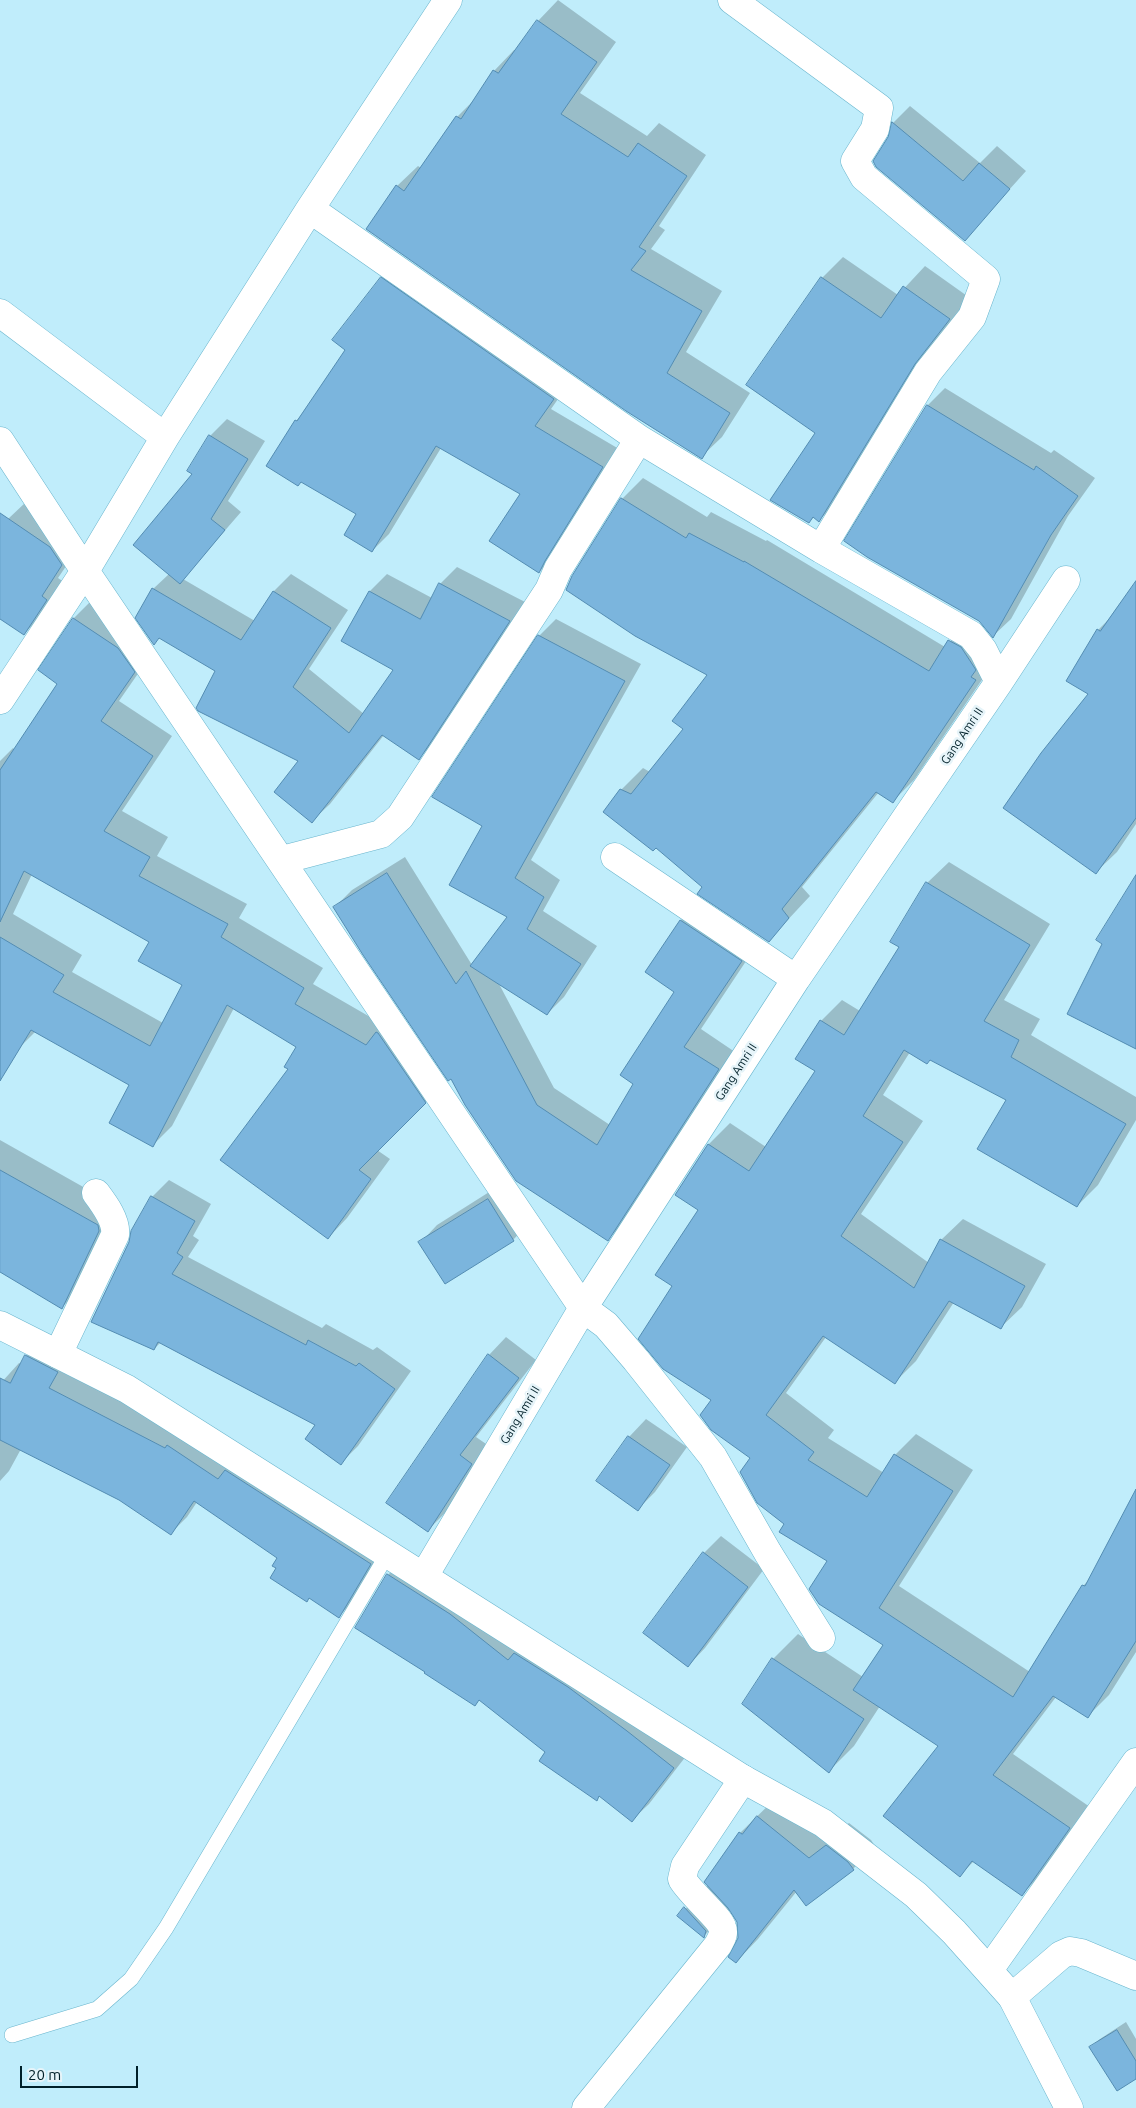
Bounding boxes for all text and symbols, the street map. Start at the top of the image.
street label: Gang Amri II [938,705,986,767]
street label: Gang Amri II [712,1041,760,1103]
street label: Gang Amri II [497,1383,543,1447]
scale bar [22,2056,140,2088]
text: 20 m [28,2066,61,2083]

